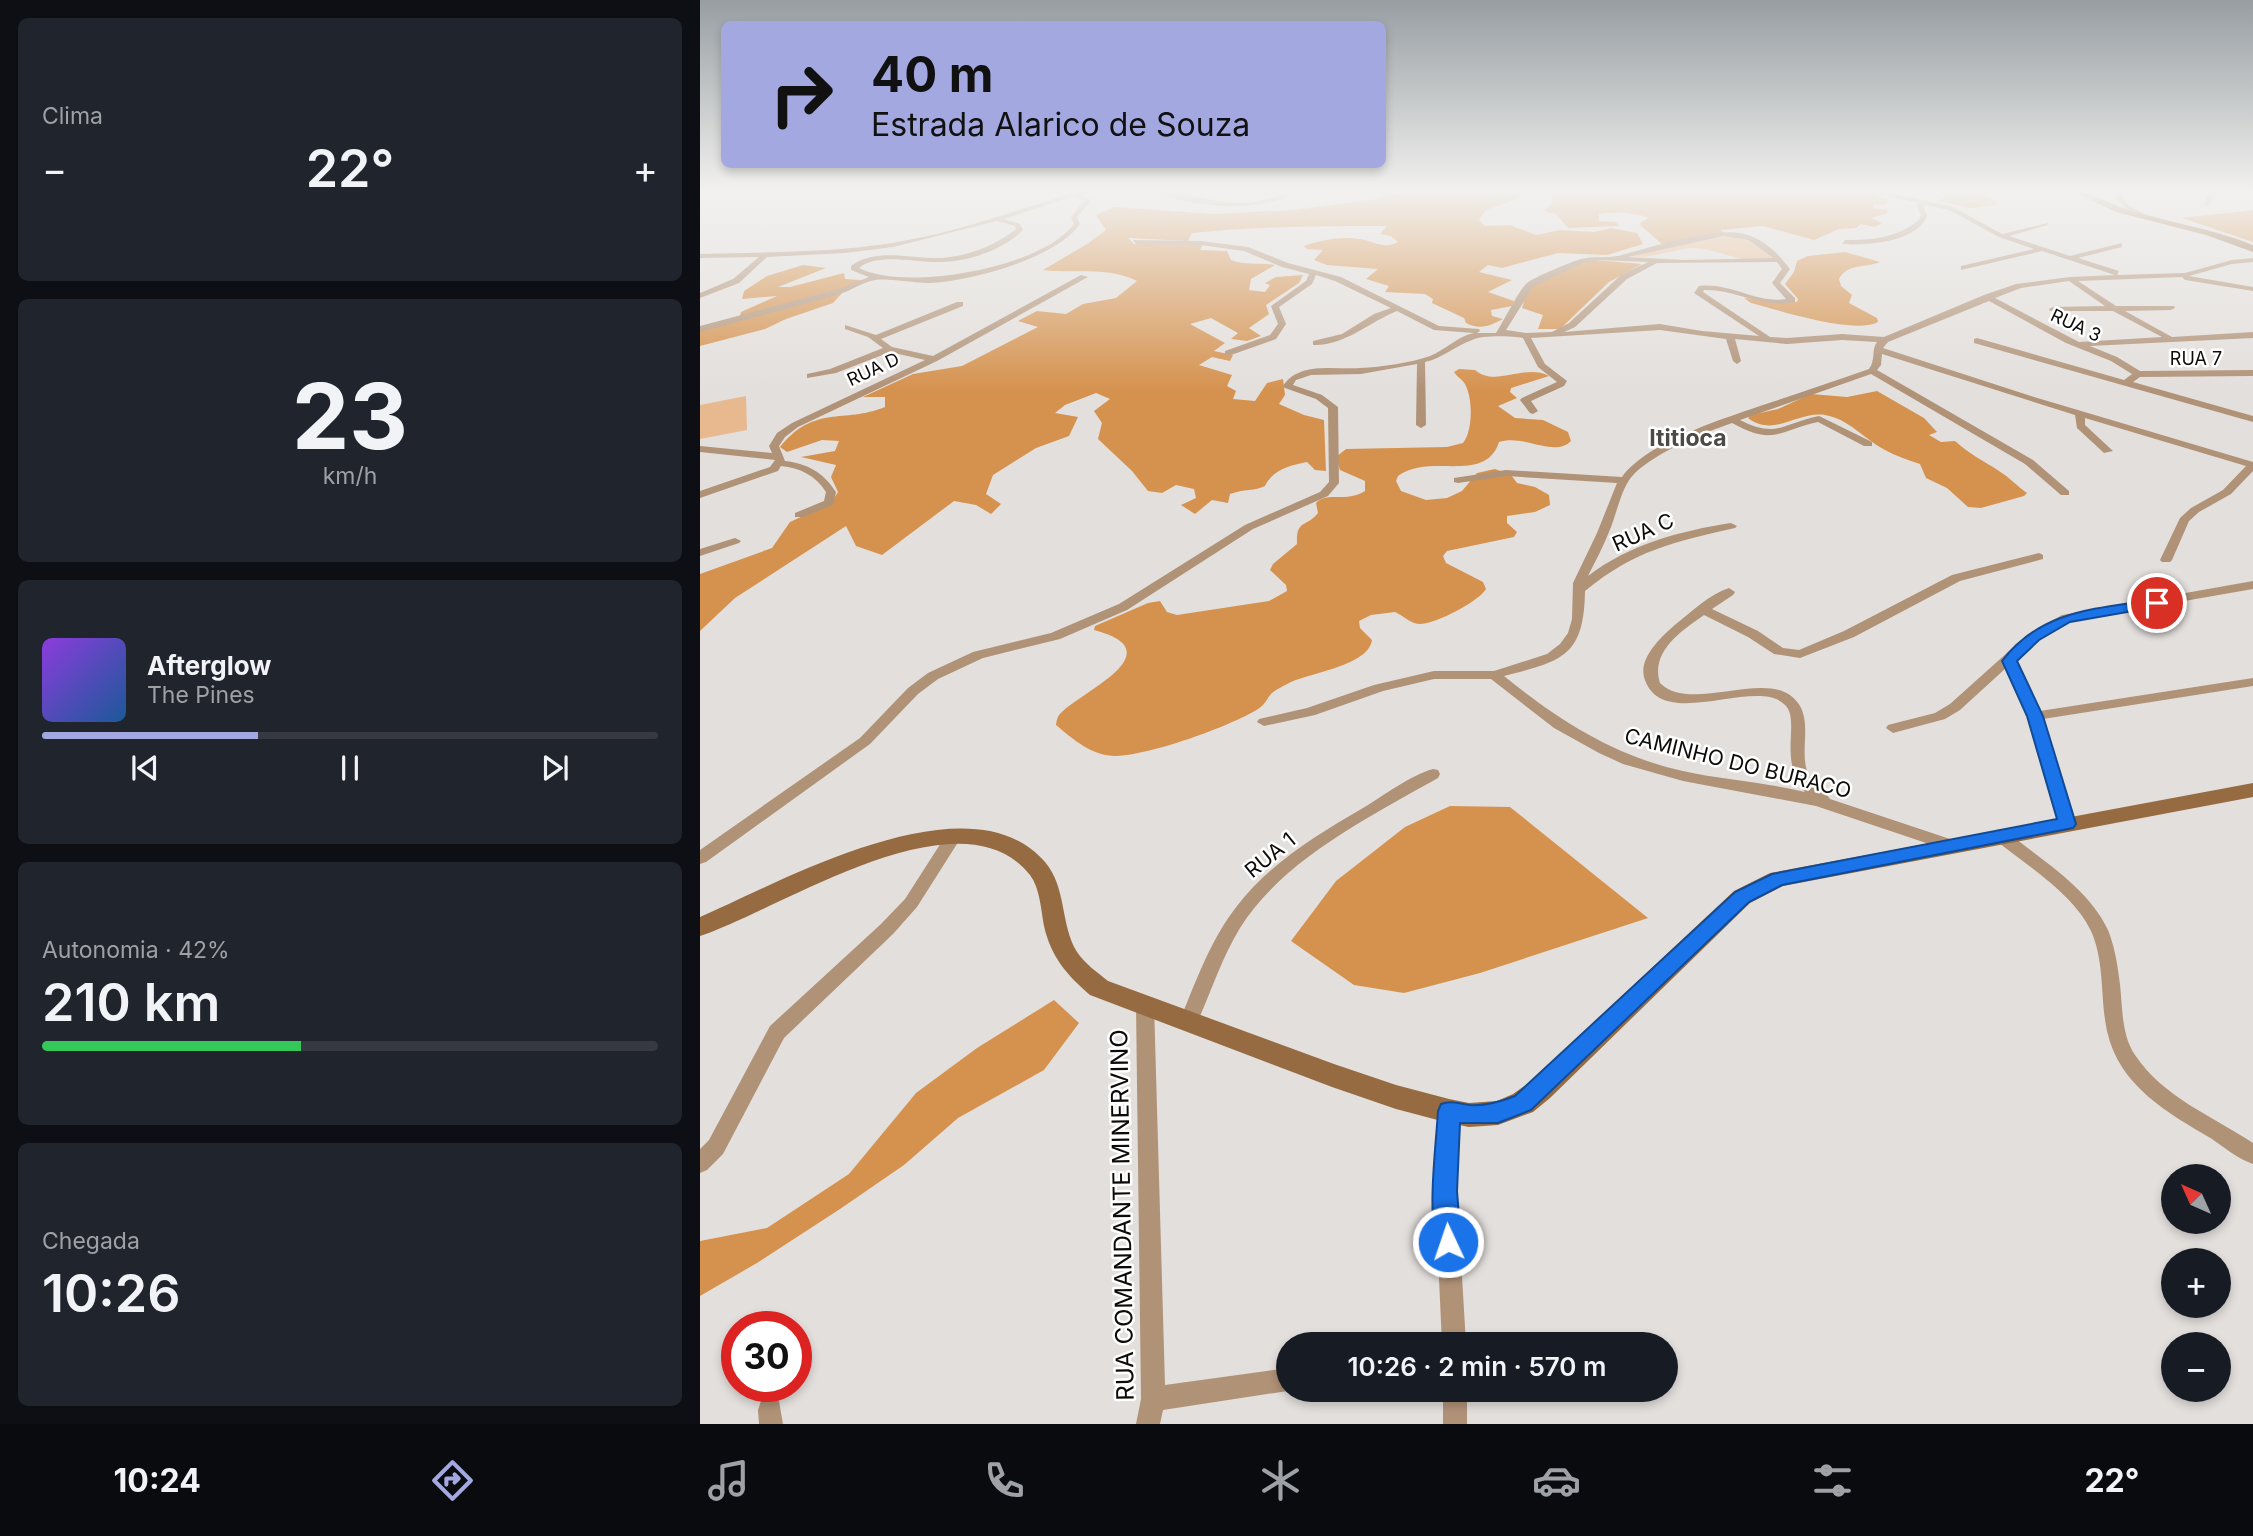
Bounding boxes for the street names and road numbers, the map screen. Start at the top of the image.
street label: RUA 3 [2047,304,2105,346]
street label: RUA D [844,348,902,390]
street label: RUA 7 [2170,348,2222,369]
street label: RUA C [1608,507,1678,557]
street label: CAMINHO DO BURACO [1622,723,1854,803]
street label: RUA 1 [1240,827,1300,883]
street label: RUA COMANDANTE MINERVINO [1104,1029,1140,1401]

